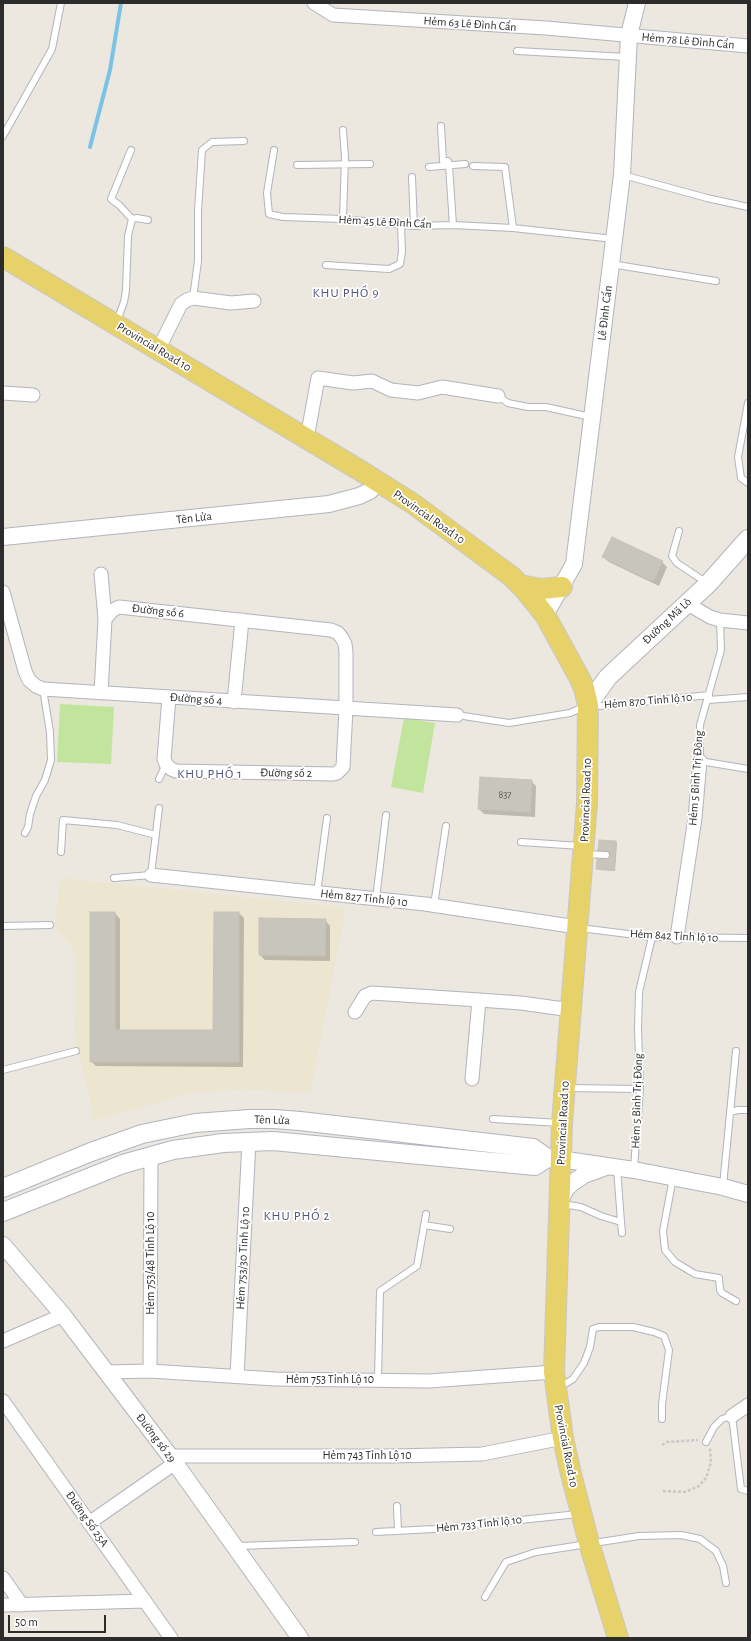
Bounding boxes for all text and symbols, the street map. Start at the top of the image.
street label: Hẻm 63 Lê Đình Cẩn [423,14,517,34]
street label: Hẻm 78 Lê Đình Cẩn [641,30,735,52]
street label: Hẻm 45 Lê Đình Cẩn [338,212,432,232]
district label: KHU PHỐ 9 [312,285,380,301]
street label: Lê Đình Cẩn [594,285,616,341]
street label: Provincial Road 10 [114,319,194,375]
street label: Provincial Road 10 [390,487,468,547]
street label: Tên Lửa [175,509,213,527]
street label: Đường Mã Lò [639,595,695,647]
street label: Đường số 6 [131,601,185,621]
street label: Đường số 4 [169,690,223,708]
street label: Hẻm 870 Tỉnh lộ 10 [603,690,693,712]
street label: Hẻm 5 Bình Trị Đông [685,730,707,826]
street label: Provincial Road 10 [577,758,595,842]
street label: Đường số 2 [260,765,312,781]
district label: KHU PHỐ 1 [177,766,243,782]
house number: 837 [498,789,512,801]
street label: Hẻm 827 Tỉnh lộ 10 [320,886,408,910]
street label: Hẻm 842 Tỉnh lộ 10 [629,926,719,946]
street label: Hẻm 5 Bình Trị Đông [628,1053,646,1149]
street label: Provincial Road 10 [554,1081,572,1165]
street label: Tên Lửa [254,1112,290,1128]
street label: Hẻm 753/30 Tỉnh Lộ 10 [233,1206,253,1310]
district label: KHU PHỐ 2 [263,1208,331,1224]
street label: Hẻm 753/48 Tỉnh Lộ 10 [143,1211,157,1315]
street label: Hẻm 753 Tỉnh Lộ 10 [286,1372,374,1386]
street label: Provincial Road 10 [551,1403,581,1489]
street label: Đường số 29 [133,1411,179,1465]
street label: Hẻm 743 Tỉnh Lộ 10 [322,1448,412,1462]
street label: Đường Số 25A [62,1488,112,1550]
street label: Hẻm 733 Tỉnh lộ 10 [435,1512,523,1536]
scale bar [10,1607,108,1633]
text: 50 m [15,1616,38,1628]

